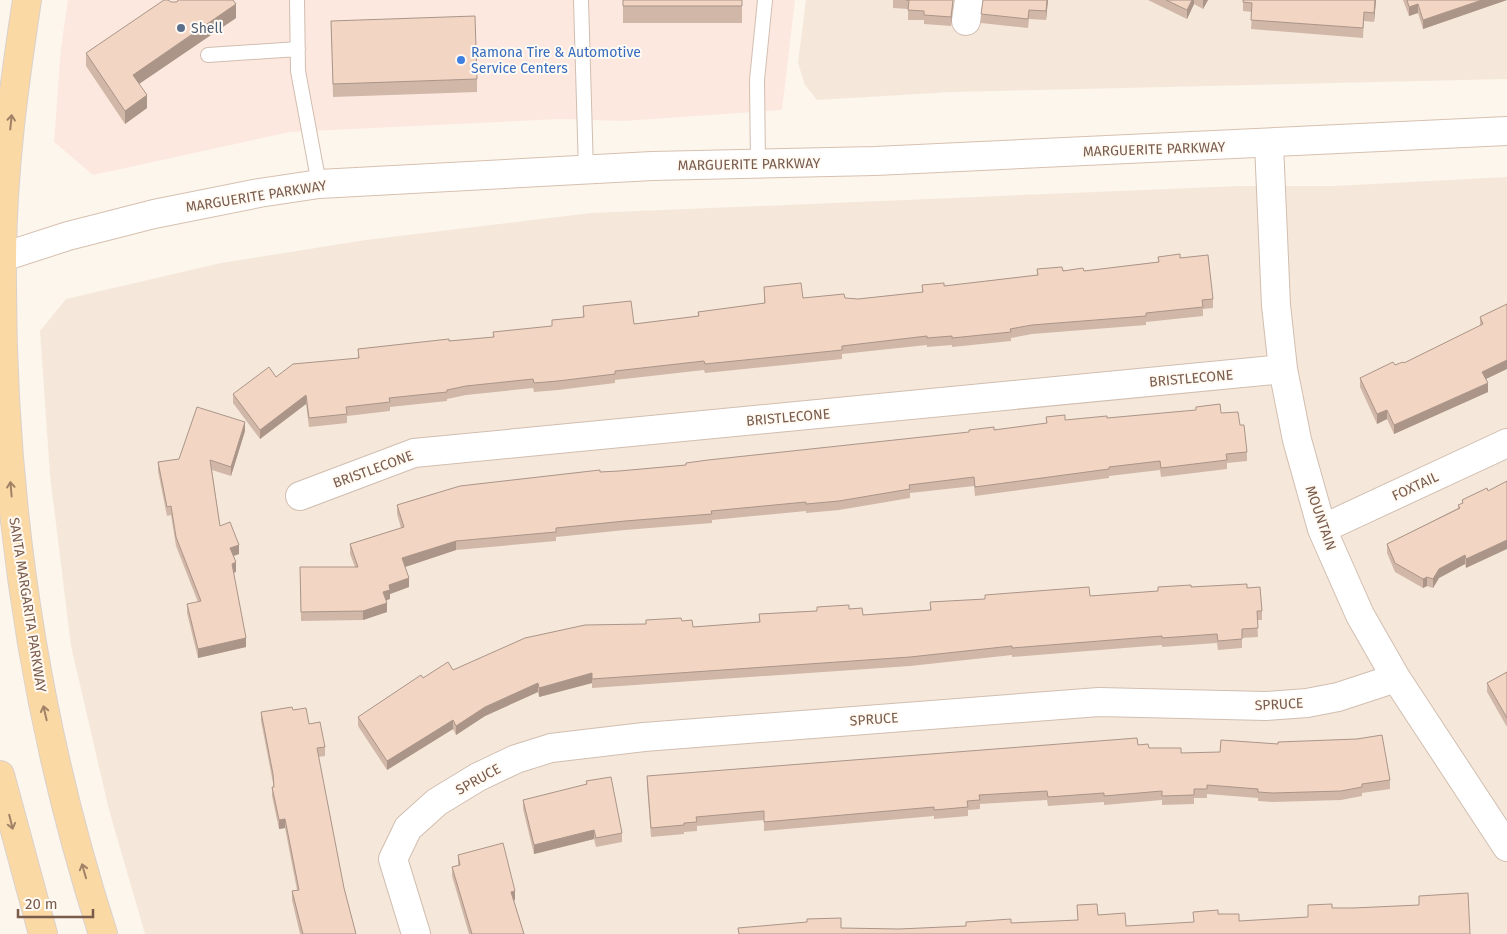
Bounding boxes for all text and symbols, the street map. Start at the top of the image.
place label: Shell [191,20,223,37]
marker: Shell [175,22,187,34]
place label: Ramona Tire & Automotive Service Centers [471,44,641,77]
marker: Ramona Tire & Automotive Service Centers [455,54,467,66]
one-way arrow [6,114,16,130]
street label: MARGUERITE PARKWAY [1082,139,1226,160]
street label: MARGUERITE PARKWAY [678,155,821,174]
street label: MARGUERITE PARKWAY [184,177,328,216]
street label: BRISTLECONE [1148,366,1234,391]
street label: BRISTLECONE [745,405,831,430]
street label: BRISTLECONE [331,447,416,492]
street label: FOXTAIL [1389,468,1441,505]
one-way arrow [7,481,16,497]
street label: MOUNTAIN [1301,483,1340,553]
street label: SANTA MARGARITA PARKWAY [5,516,50,694]
street label: SPRUCE [1254,695,1304,714]
one-way arrow [40,705,49,721]
street label: SPRUCE [849,709,899,730]
street label: SPRUCE [453,760,504,799]
one-way arrow [7,814,16,830]
one-way arrow [78,863,88,879]
scale bar [18,886,92,918]
text: 20 m [25,895,58,913]

